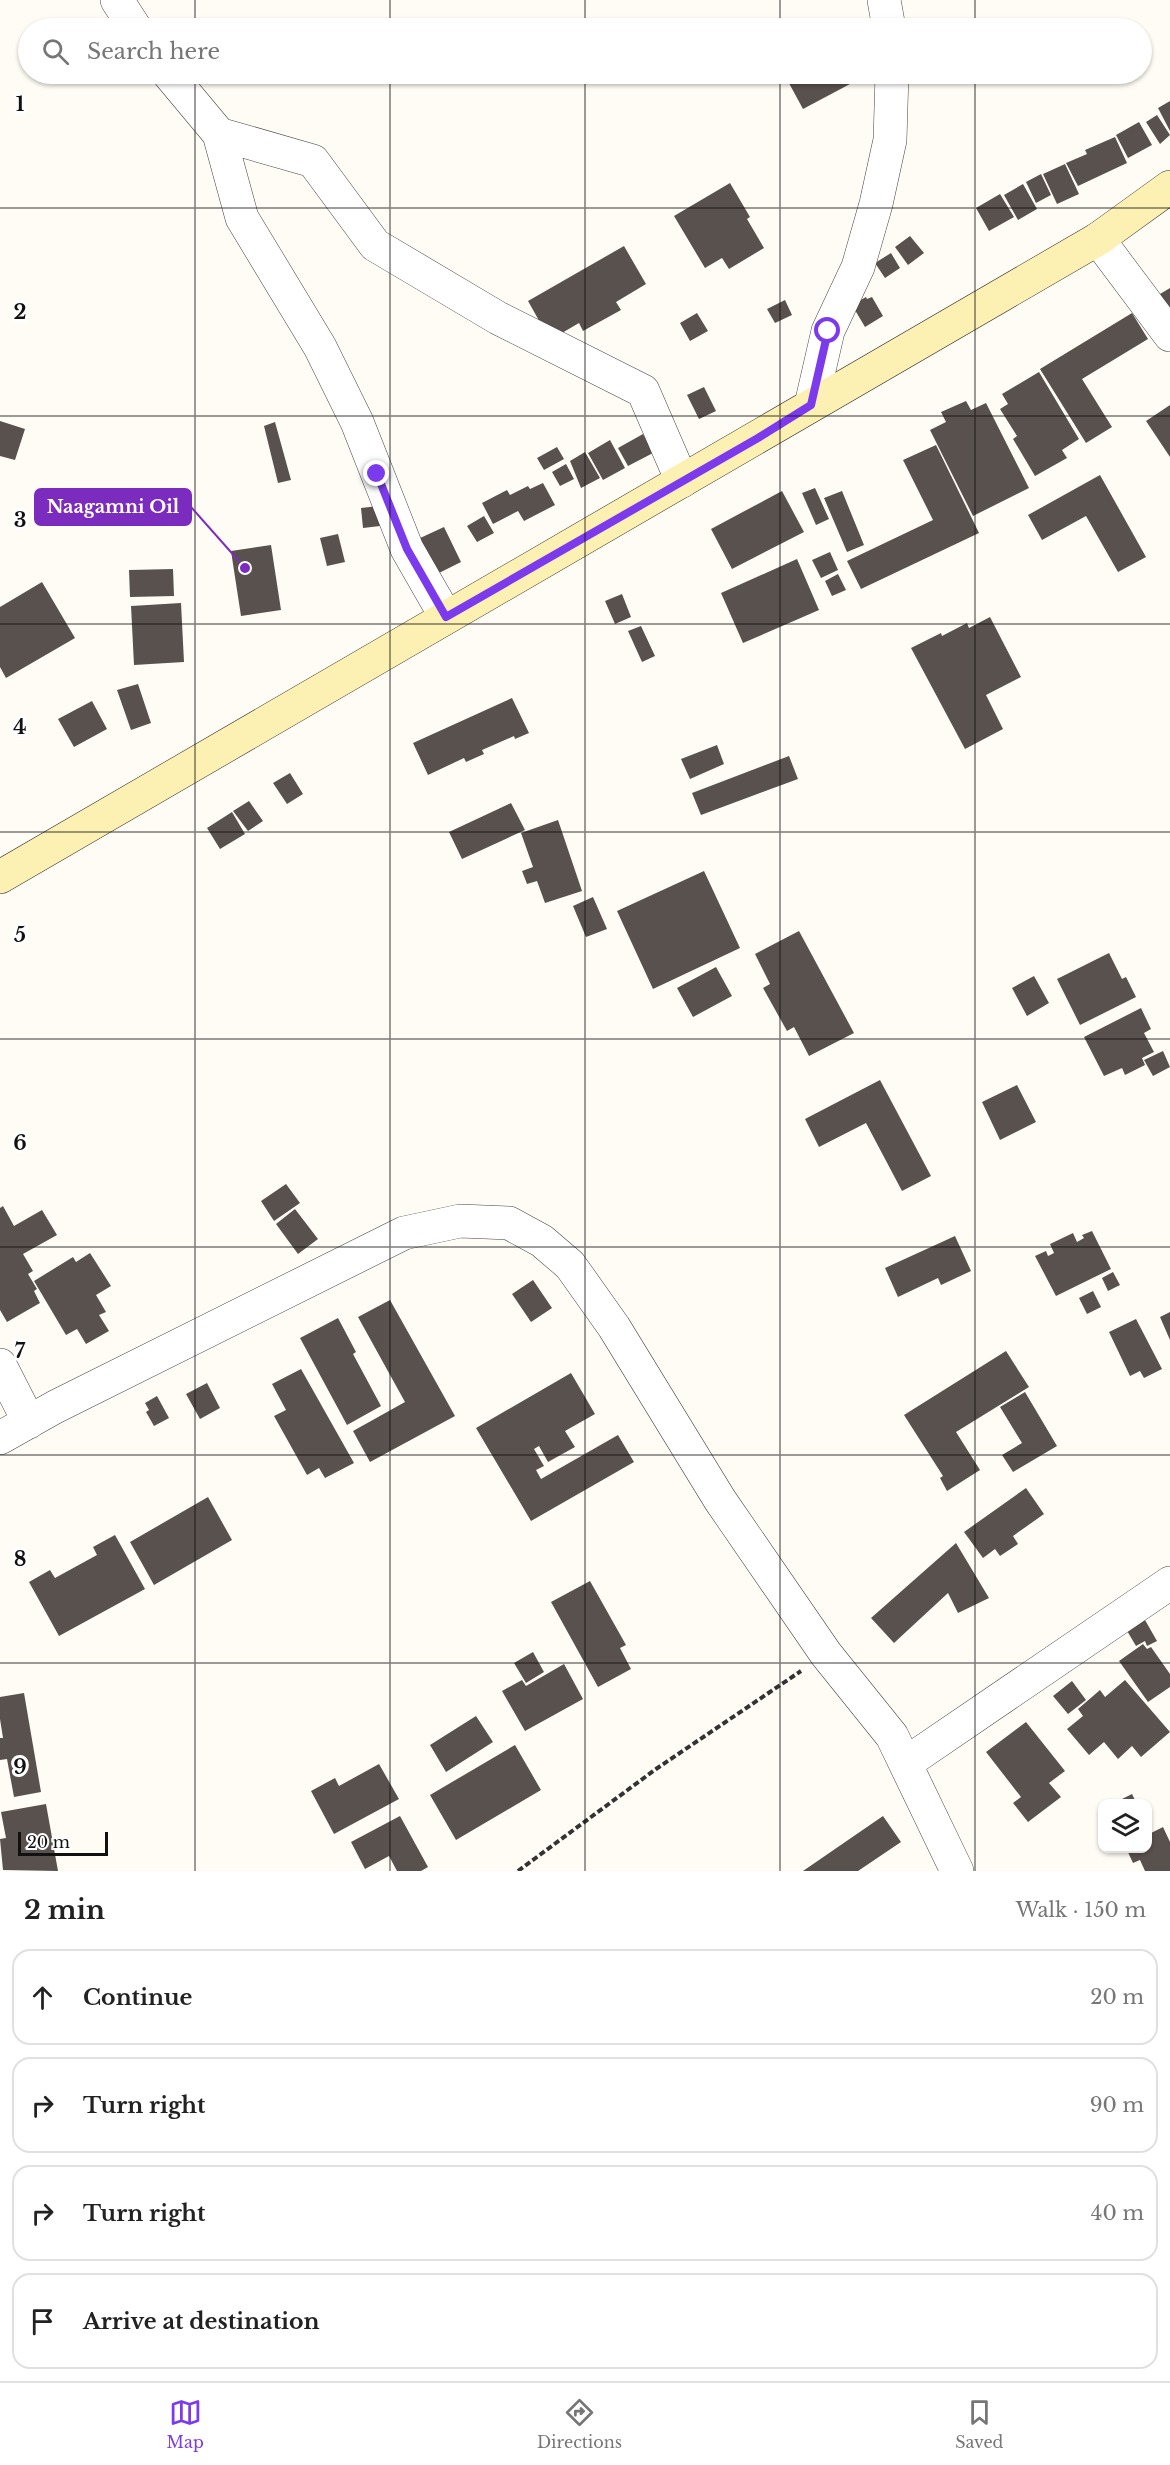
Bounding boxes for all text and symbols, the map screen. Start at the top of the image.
search box [18,18,1152,84]
icon: search [39,35,72,68]
text: Search here [87,38,220,65]
text: 1 [16,92,25,116]
text: 2 [13,300,27,324]
route start [814,317,840,343]
route end [363,460,389,486]
callout: Naagamni Oil [35,489,191,525]
text: Naagamni Oil [47,496,180,518]
text: 3 [14,508,26,532]
text: 4 [13,715,27,739]
text: 5 [14,923,26,947]
text: 6 [13,1131,27,1155]
text: 7 [15,1339,26,1363]
text: 8 [14,1547,26,1571]
text: 9 [13,1755,27,1779]
map controls [1098,1799,1152,1853]
button: layers [1098,1799,1152,1853]
scale bar [18,1829,108,1856]
text: 20 m [27,1832,70,1852]
text: 2 min [24,1894,105,1926]
text: Walk · 150 m [1016,1898,1146,1922]
icon: ahead [26,1981,59,2014]
text: Continue [83,1984,192,2011]
text: 20 m [1090,1985,1144,2009]
icon: right [26,2089,59,2122]
text: Turn right [83,2092,205,2119]
text: 90 m [1090,2093,1144,2117]
icon: right [26,2197,59,2230]
text: Turn right [83,2200,205,2227]
text: 40 m [1091,2201,1144,2225]
icon: arrive [26,2305,59,2338]
text: Arrive at destination [83,2308,320,2335]
tab: Map [167,2396,204,2452]
tab: Directions [537,2396,622,2452]
tab: Saved [955,2396,1003,2452]

